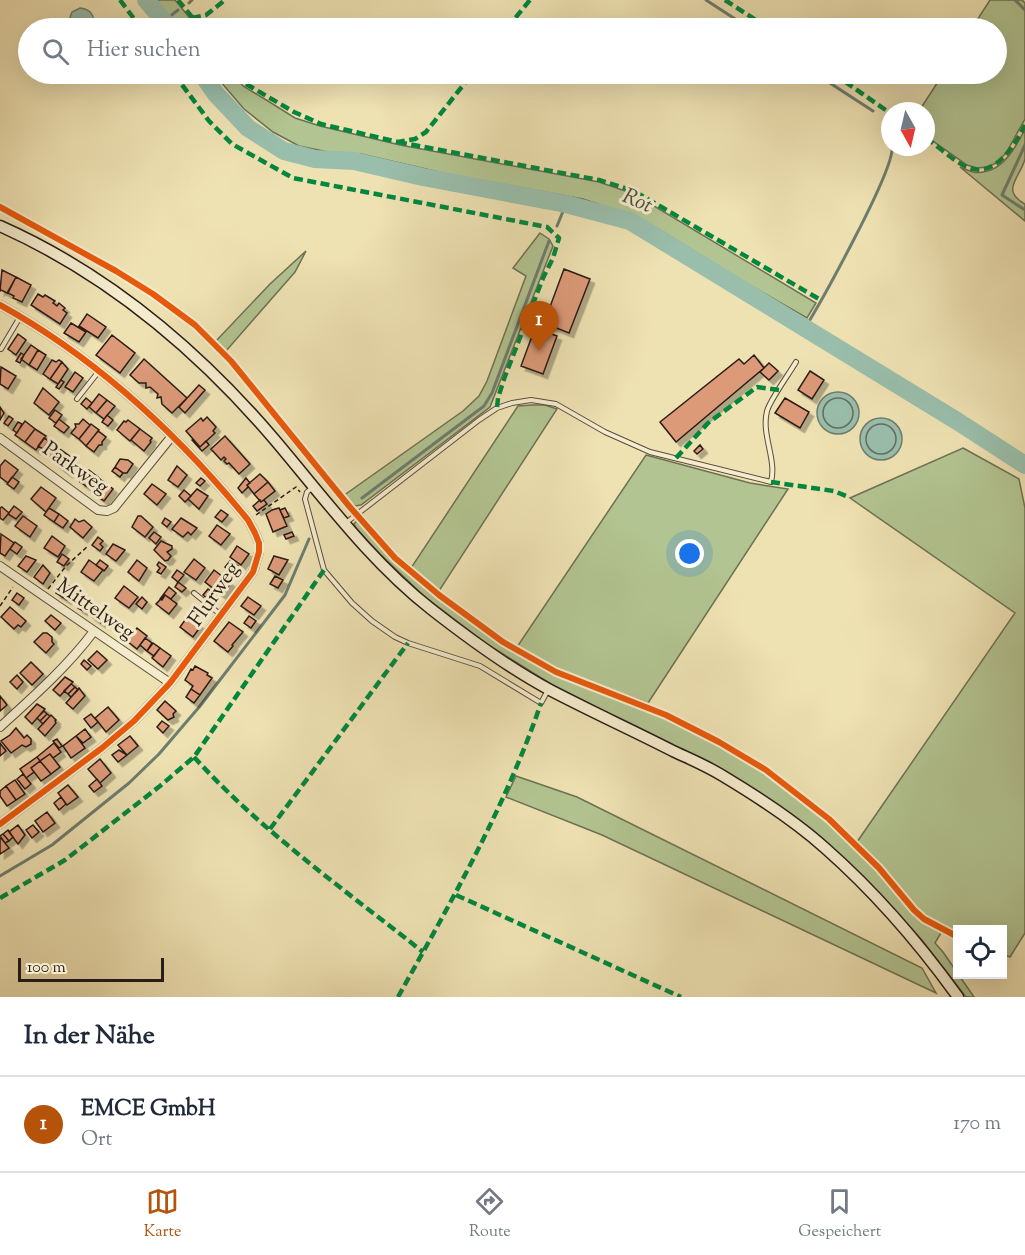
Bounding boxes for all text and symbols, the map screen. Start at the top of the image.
search box [18,18,1007,84]
icon: search [39,35,72,68]
text: Hier suchen [87,35,201,67]
north arrow [881,102,935,156]
water label: Rot [617,181,658,223]
pin: 1 [520,302,558,351]
street label: Parkweg [36,435,114,503]
your location [675,539,704,568]
street label: Flurweg [182,557,248,633]
street label: Mittelweg [50,572,140,648]
map controls [953,925,1007,979]
button: locate [953,925,1007,979]
scale bar [18,955,164,982]
text: 100 m [27,957,66,980]
text: In der Nähe [24,1018,155,1055]
text: EMCE GmbH [81,1094,215,1126]
text: 1 [40,1110,47,1139]
text: 170 m [953,1110,1001,1139]
text: Ort [81,1126,112,1155]
tab: Karte [144,1185,181,1244]
tab: Route [469,1185,511,1244]
tab: Gespeichert [798,1185,881,1244]

